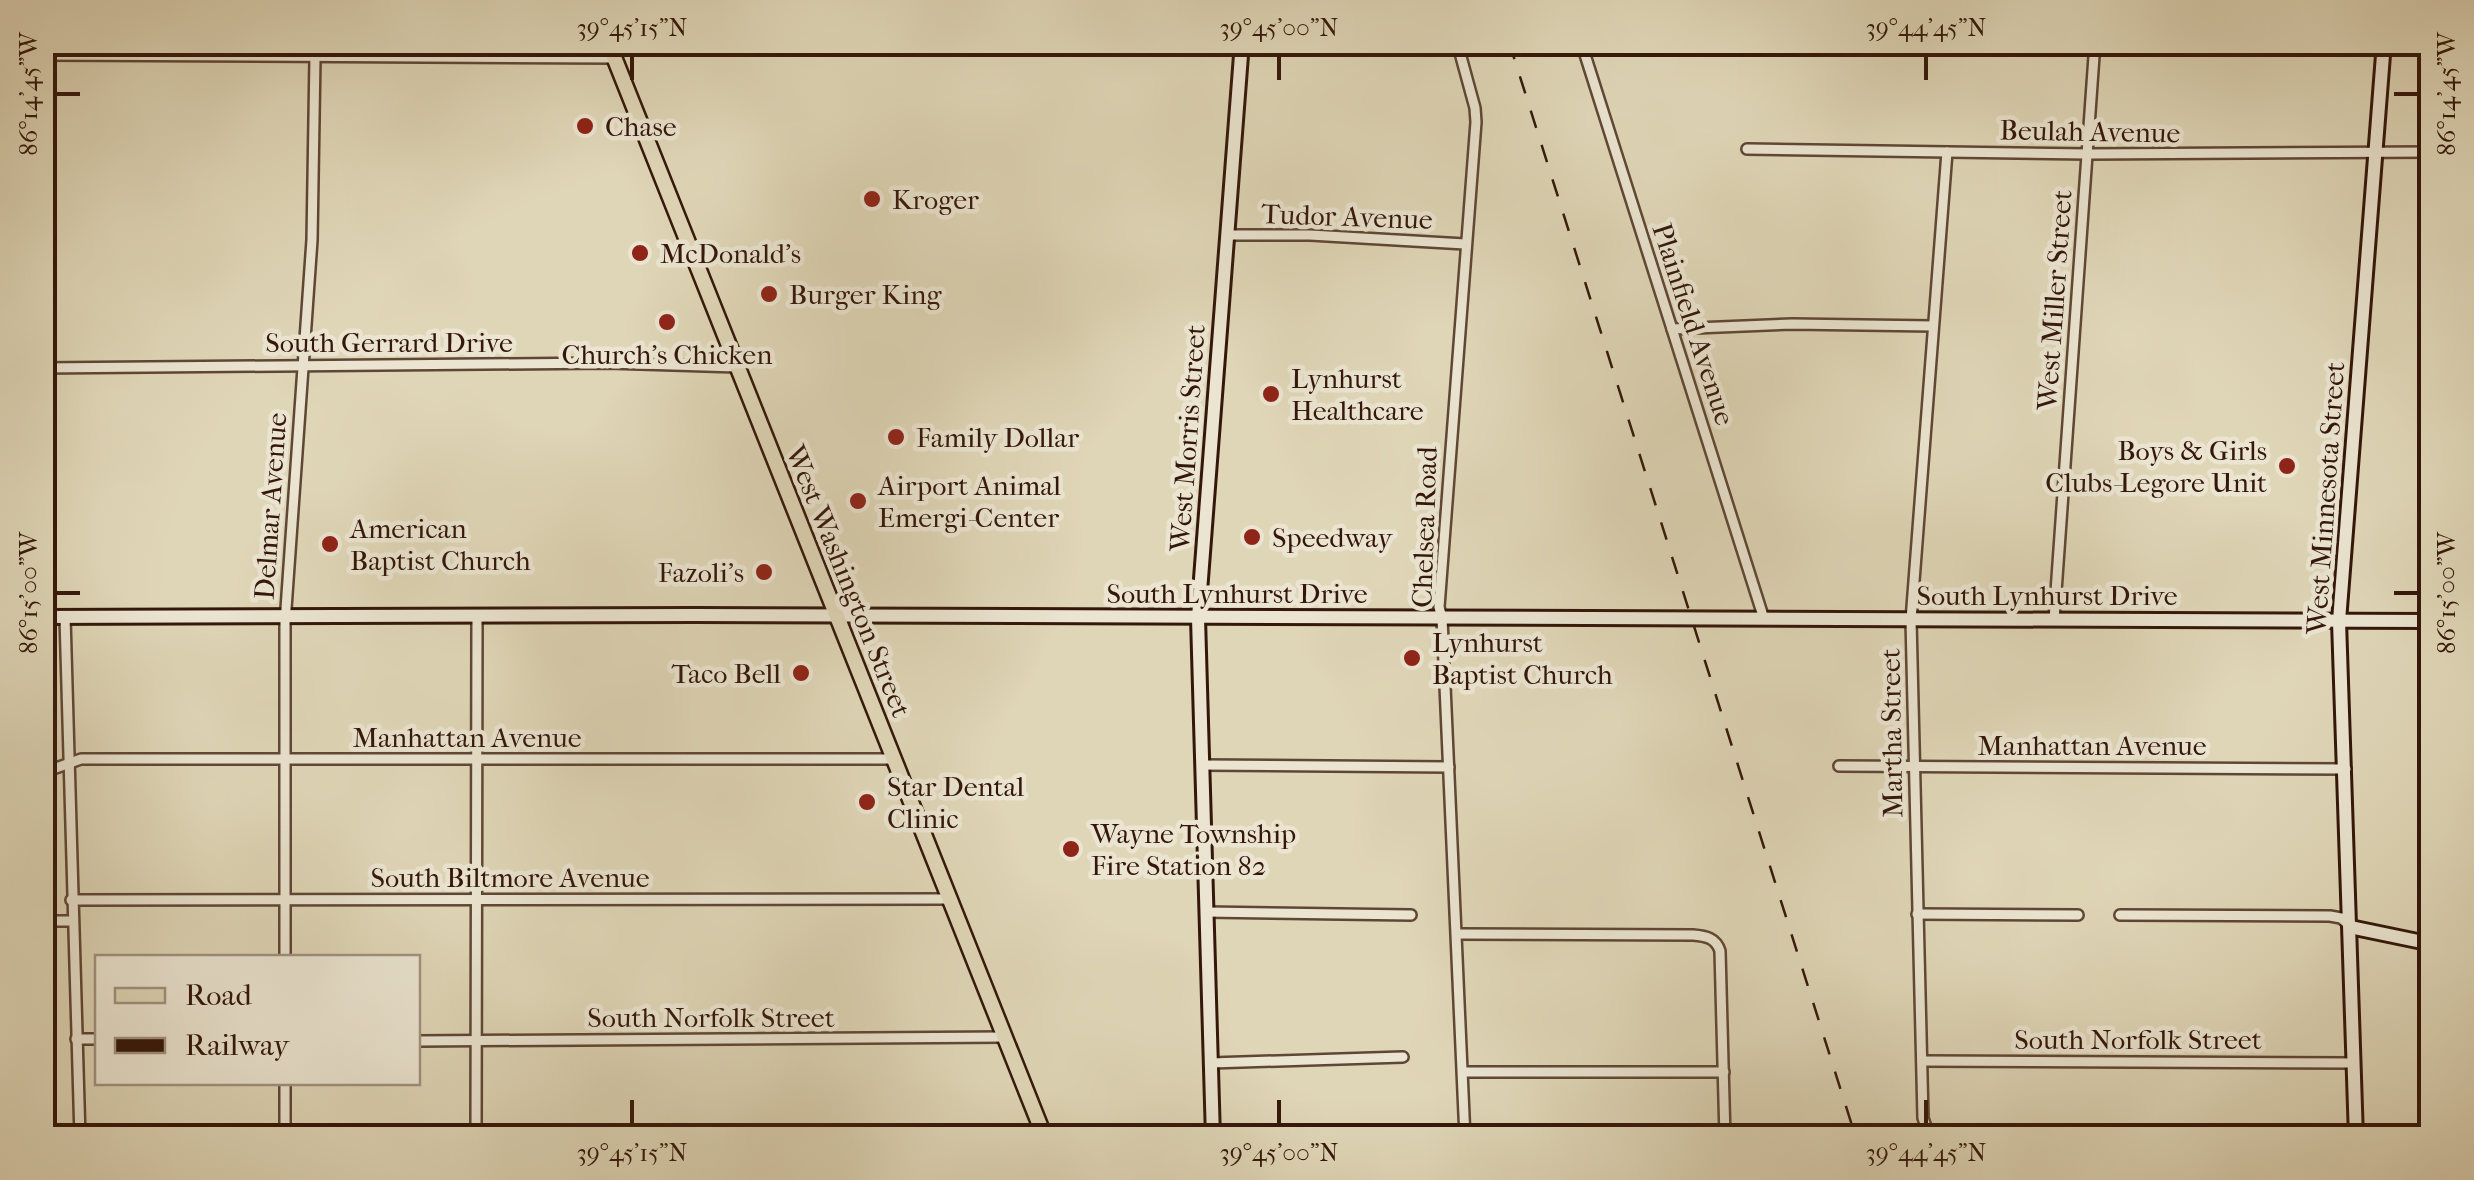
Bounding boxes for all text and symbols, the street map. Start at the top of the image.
text: 39°45'15"N [576,13,688,42]
text: 39°45'00"N [1219,13,1339,42]
text: 39°44'45"N [1865,13,1987,42]
text: 86°14'45"W [14,31,43,156]
text: 86°14'45"W [2432,31,2461,156]
place label: Chase [605,110,677,143]
street label: Beulah Avenue [1999,113,2181,150]
marker: Chase [574,115,596,137]
place label: Kroger [892,183,979,216]
marker: Kroger [861,188,883,210]
street label: West Miller Street [2030,189,2079,412]
street label: Tudor Avenue [1261,197,1433,236]
street label: Plainfield Avenue [1645,219,1742,430]
place label: McDonald's [660,237,801,270]
marker: McDonald's [629,242,651,264]
place label: Burger King [789,278,942,311]
marker: Burger King [758,283,780,305]
marker: Church's Chicken [656,311,678,333]
street label: West Morris Street [1163,323,1212,554]
street label: South Gerrard Drive [265,326,513,359]
place label: Church's Chicken [562,338,772,371]
street label: West Minnesota Street [2299,361,2351,636]
place label: Lynhurst Healthcare [1291,362,1424,427]
marker: Lynhurst Healthcare [1260,383,1282,405]
street label: Delmar Avenue [248,411,294,601]
place label: Family Dollar [916,421,1079,454]
marker: Family Dollar [885,426,907,448]
place label: Boys & Girls Clubs-Legore Unit [2045,434,2267,499]
street label: West Washington Street [778,439,918,722]
street label: Chelsea Road [1405,445,1444,608]
marker: Boys & Girls Clubs-Legore Unit [2276,455,2298,477]
place label: Airport Animal Emergi-Center [877,469,1061,534]
marker: Airport Animal Emergi-Center [847,490,869,512]
place label: American Baptist Church [349,512,531,577]
place label: Speedway [1272,521,1393,554]
marker: Speedway [1241,526,1263,548]
text: 86°15'00"W [14,531,43,654]
text: 86°15'00"W [2432,531,2461,654]
marker: American Baptist Church [319,533,341,555]
place label: Fazoli's [658,556,744,589]
marker: Fazoli's [753,561,775,583]
street label: South Lynhurst Drive [1106,577,1368,610]
street label: South Lynhurst Drive [1916,579,2178,612]
place label: Lynhurst Baptist Church [1432,626,1613,691]
marker: Lynhurst Baptist Church [1401,647,1423,669]
street label: Martha Street [1874,648,1909,818]
place label: Taco Bell [672,657,781,690]
marker: Taco Bell [790,662,812,684]
street label: Manhattan Avenue [352,721,582,754]
street label: Manhattan Avenue [1977,729,2207,762]
place label: Star Dental Clinic [887,770,1025,835]
marker: Star Dental Clinic [856,791,878,813]
place label: Wayne Township Fire Station 82 [1090,817,1296,882]
marker: Wayne Township Fire Station 82 [1060,838,1082,860]
street label: South Biltmore Avenue [370,861,650,894]
legend [95,955,420,1085]
text: Road [185,978,252,1013]
street label: South Norfolk Street [587,1001,835,1034]
street label: South Norfolk Street [2014,1023,2262,1056]
text: Railway [185,1028,290,1063]
text: 39°45'15"N [576,1138,688,1167]
text: 39°45'00"N [1219,1138,1339,1167]
text: 39°44'45"N [1865,1138,1987,1167]

